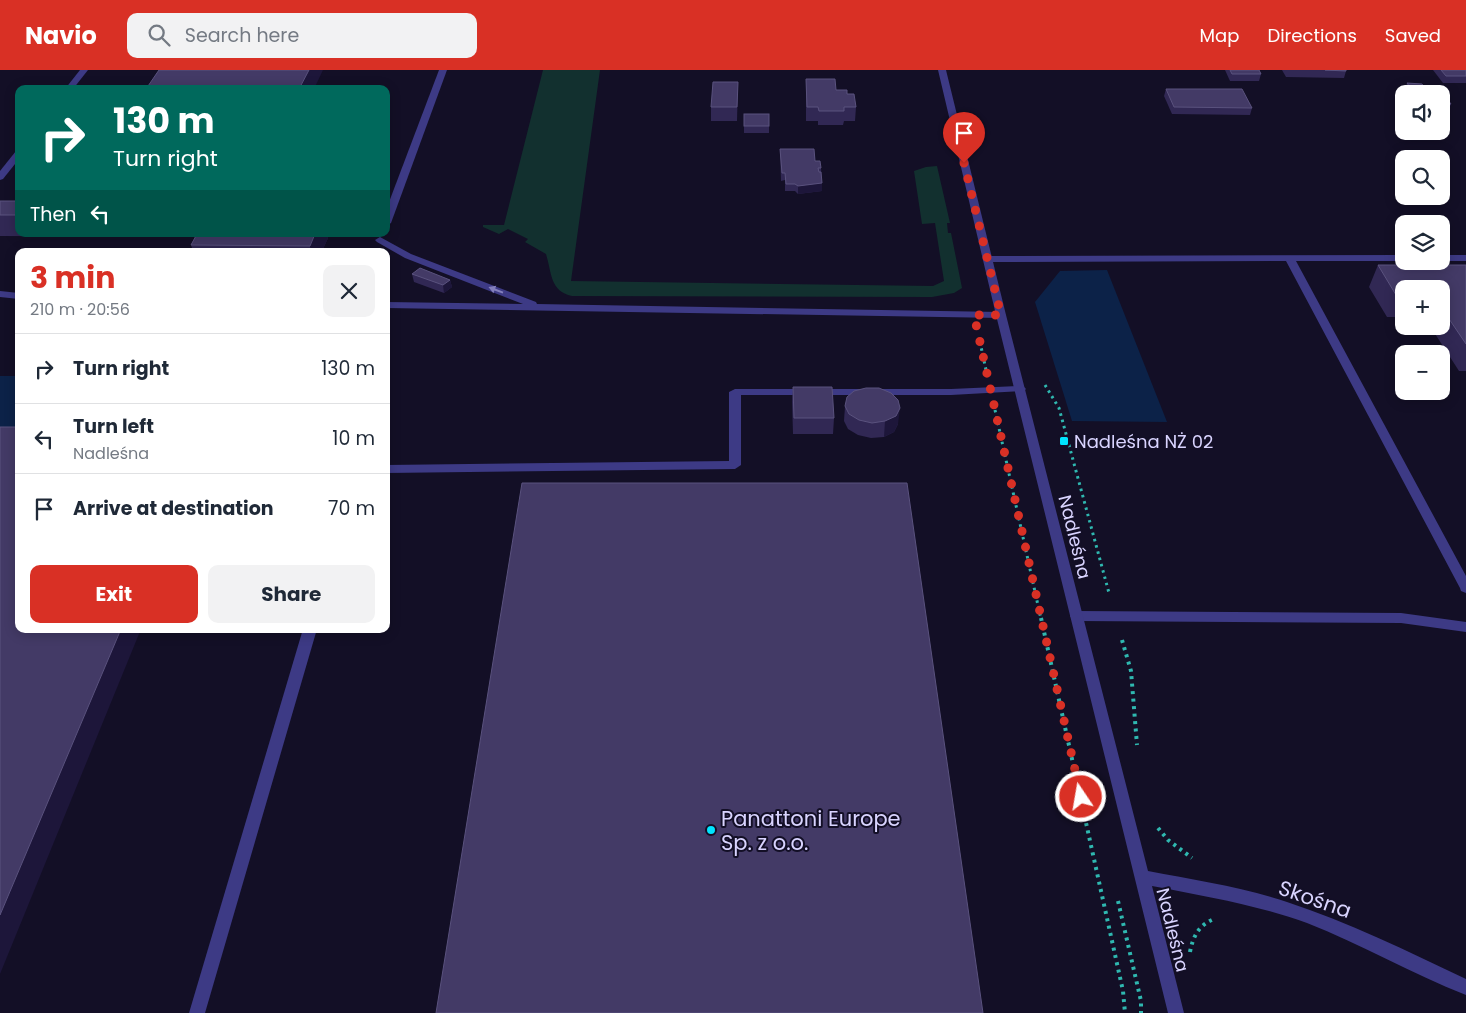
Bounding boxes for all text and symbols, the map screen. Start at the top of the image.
search box [127,13,477,58]
text: Navio [25,19,97,52]
icon: search [145,21,173,49]
text: Search here [185,22,299,49]
text: Map [1200,23,1239,48]
text: Directions [1267,23,1357,48]
text: Saved [1385,23,1441,48]
map controls [1395,85,1450,400]
button: sound [1395,85,1450,140]
text: 130 m [113,96,215,145]
icon: right [30,105,95,170]
pin [943,112,985,163]
icon: arrive [950,119,978,147]
text: Turn right [113,143,218,174]
button: search [1395,150,1450,205]
icon: left [86,200,114,228]
text: Then [30,201,76,228]
button: layers [1395,215,1450,270]
text: 3 min [30,256,115,299]
button: close [323,265,375,317]
button: + [1395,280,1450,335]
one-way arrow [488,286,503,294]
text: 210 m · 20:56 [30,298,130,321]
button: − [1395,345,1450,400]
icon: right [30,355,58,383]
text: Turn right [73,355,169,382]
text: 130 m [321,355,375,382]
text: Turn left [73,413,154,440]
icon: left [30,425,58,453]
text: 10 m [332,425,375,452]
place label: Nadleśna NŻ 02 [1074,429,1213,454]
marker: Nadleśna NŻ 02 [1058,435,1070,447]
text: Nadleśna [73,442,149,465]
street label: Nadleśna [1053,492,1097,582]
icon: arrive [30,495,58,523]
text: Arrive at destination [73,495,274,522]
text: 70 m [328,495,375,522]
button: Exit [30,565,198,623]
button: Share [208,565,375,623]
position arrow [1054,770,1106,822]
place label: Panattoni Europe Sp. z o.o. [721,804,901,857]
marker: Panattoni Europe Sp. z o.o. [705,824,717,836]
street label: Skośna [1275,873,1355,925]
street label: Nadleśna [1151,885,1195,975]

